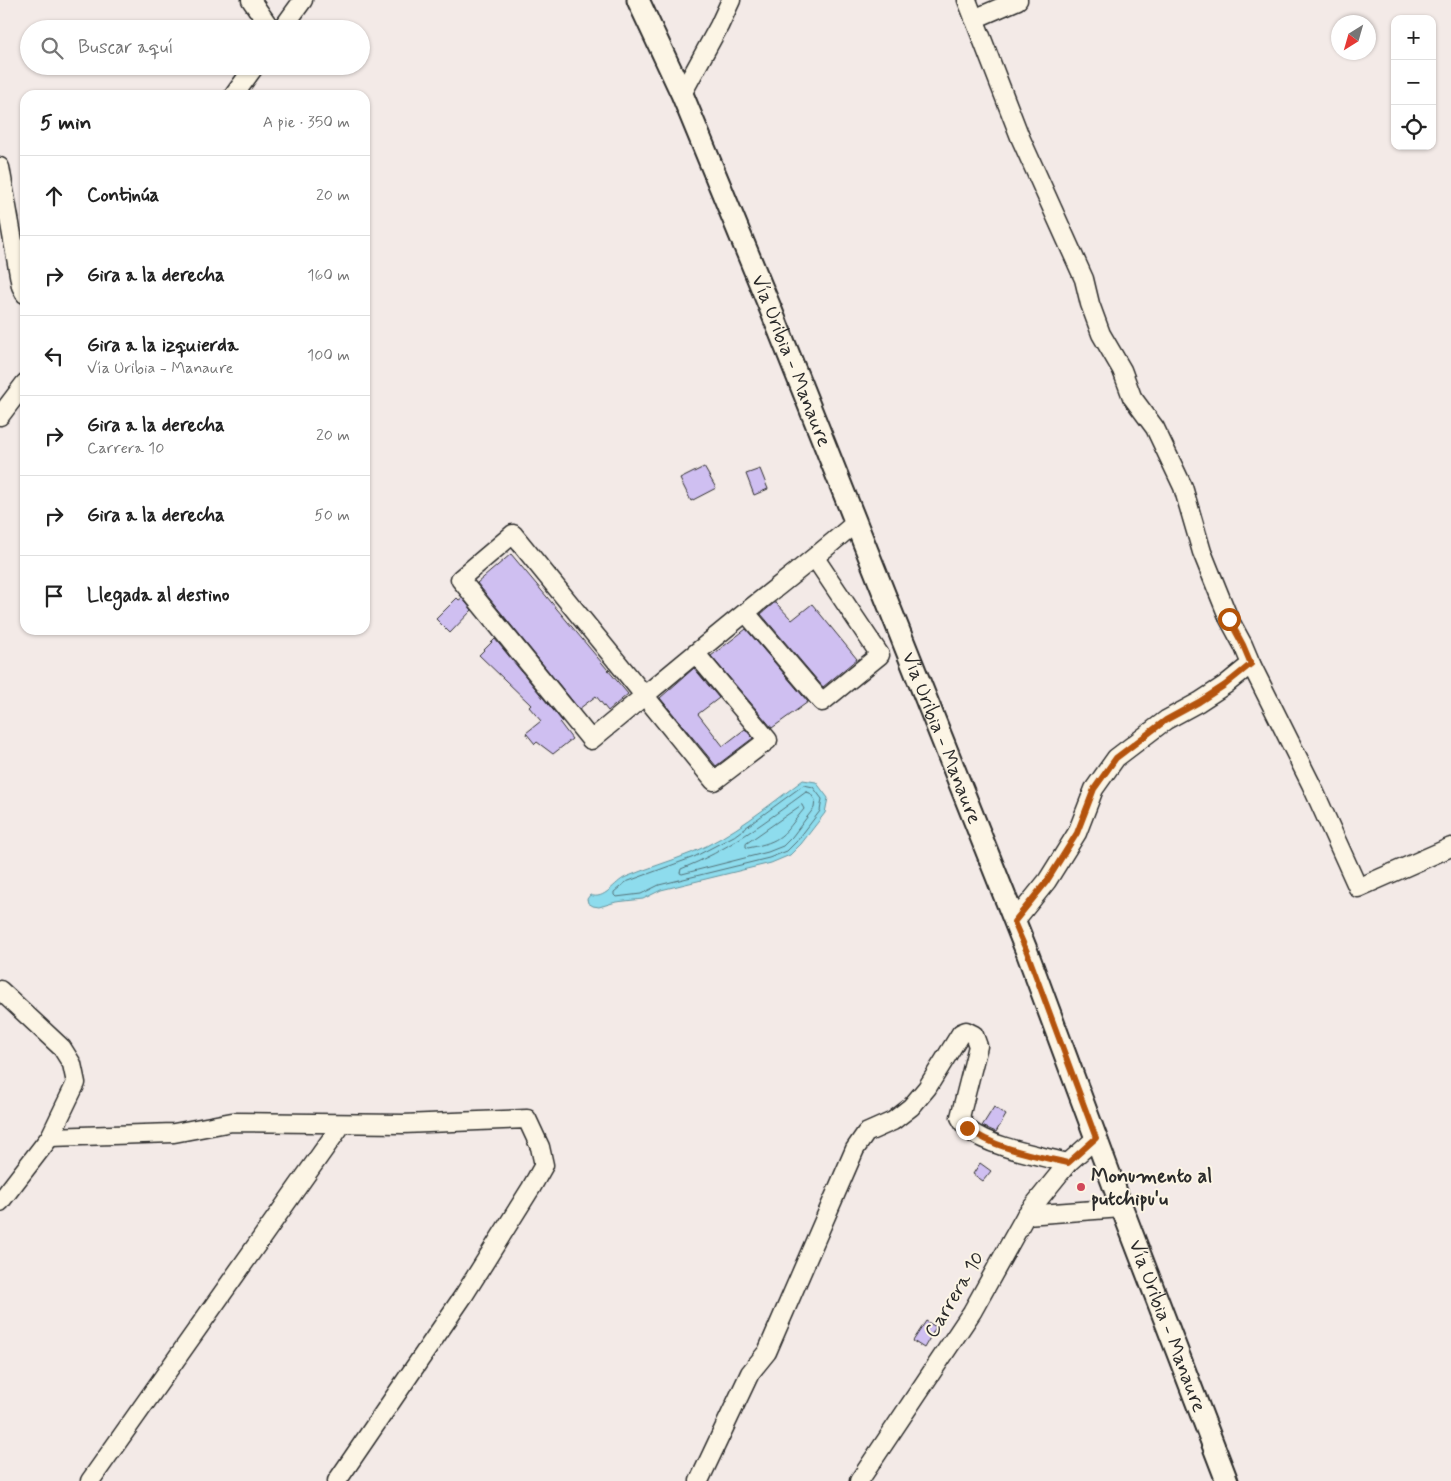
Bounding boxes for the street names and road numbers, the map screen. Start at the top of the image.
street label: Vía Uribia - Manaure [744,271,838,451]
street label: Vía Uribia - Manaure [895,648,988,828]
street label: Vía Uribia - Manaure [1122,1236,1213,1416]
street label: Carrera 10 [919,1247,991,1343]

